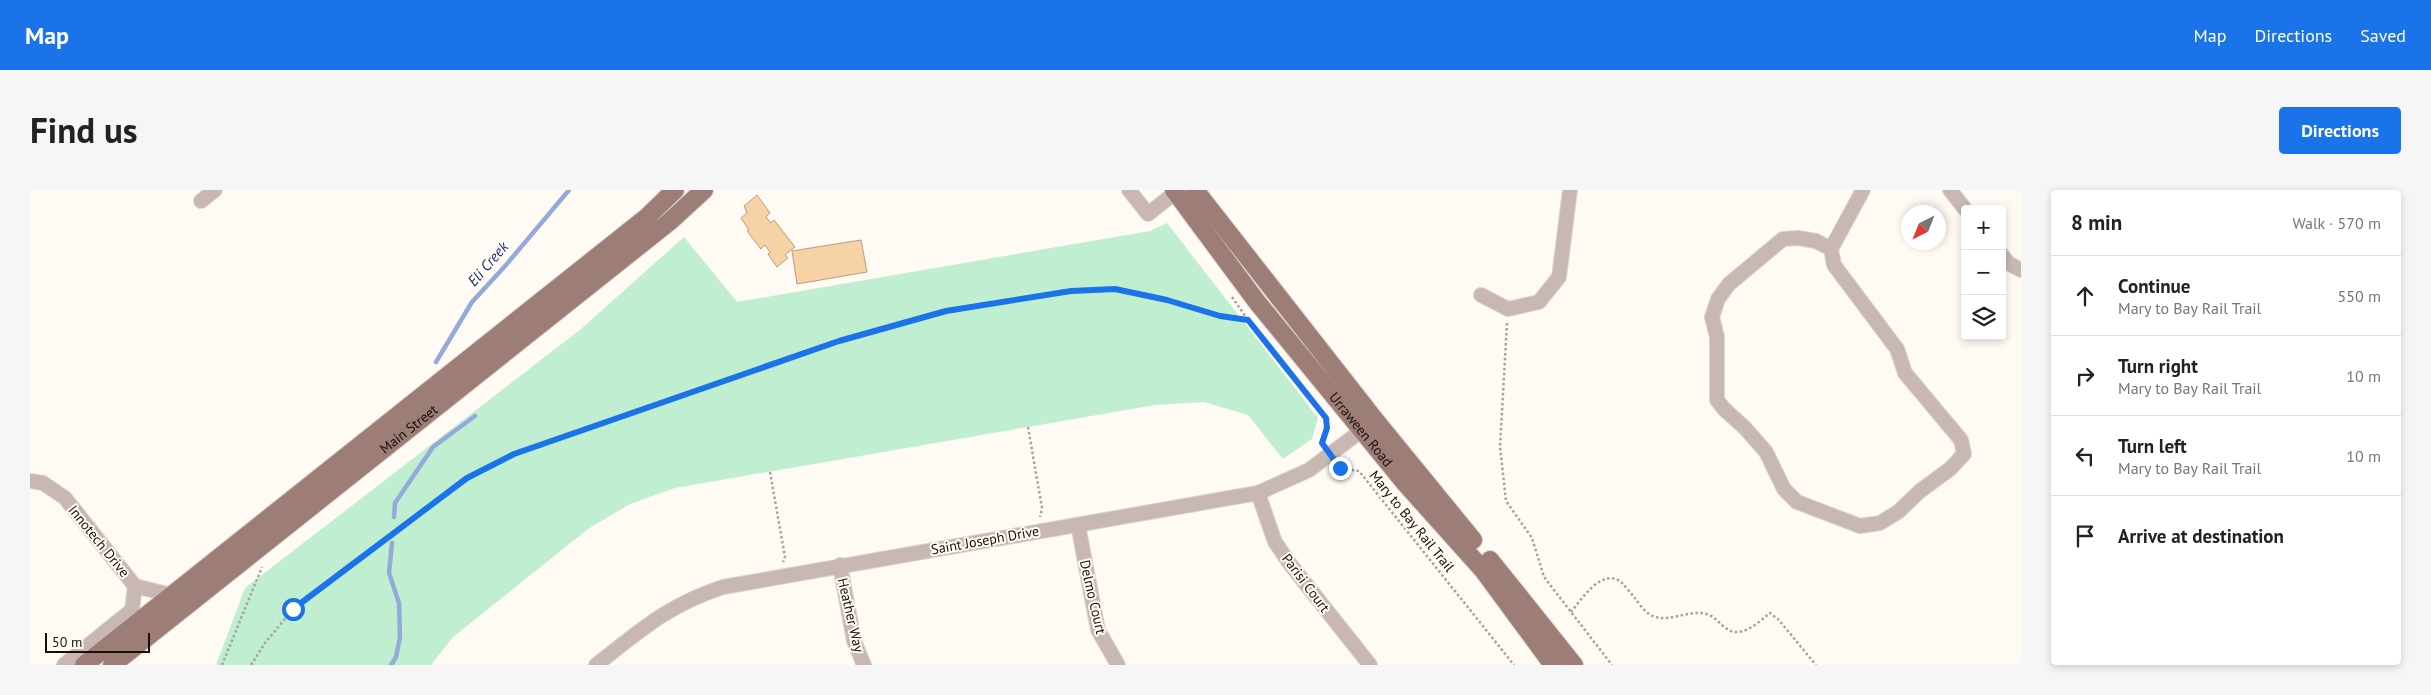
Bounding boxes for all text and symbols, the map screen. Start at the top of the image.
text: Map [25,20,69,51]
text: Map [2194,24,2226,47]
text: Directions [2254,24,2332,47]
text: Saved [2360,24,2406,47]
text: Find us [30,107,138,153]
button: Directions [2279,107,2401,154]
north arrow [1901,205,1946,250]
map controls [1961,205,2006,340]
button: + [1961,205,2006,250]
text: 8 min [2071,209,2122,236]
text: Walk · 570 m [2292,213,2381,233]
water label: Eli Creek [463,237,513,290]
button: − [1961,250,2006,295]
text: Continue [2118,274,2190,298]
icon: ahead [2071,282,2099,310]
text: 550 m [2338,286,2381,306]
button: layers [1961,295,2006,340]
text: Mary to Bay Rail Trail [2118,298,2261,318]
text: Turn right [2118,354,2198,378]
icon: right [2071,362,2099,390]
text: 10 m [2346,366,2381,386]
text: Mary to Bay Rail Trail [2118,378,2261,398]
street label: Urraween Road [1325,389,1397,470]
street label: Main Street [376,400,441,458]
text: Turn left [2118,434,2187,458]
icon: left [2071,442,2099,470]
text: 10 m [2346,446,2381,466]
route end [1329,457,1352,480]
text: Mary to Bay Rail Trail [2118,458,2261,478]
street label: Mary to Bay Rail Trail [1366,467,1458,575]
street label: Innotech Drive [64,501,134,581]
street label: Saint Joseph Drive [930,522,1040,558]
icon: arrive [2071,522,2099,550]
text: Arrive at destination [2118,524,2284,548]
street label: Parisi Court [1278,550,1334,616]
street label: Delmo Court [1076,558,1110,636]
street label: Heather Way [834,576,868,654]
route start [282,598,305,621]
scale bar [45,630,150,653]
text: 50 m [52,633,82,651]

